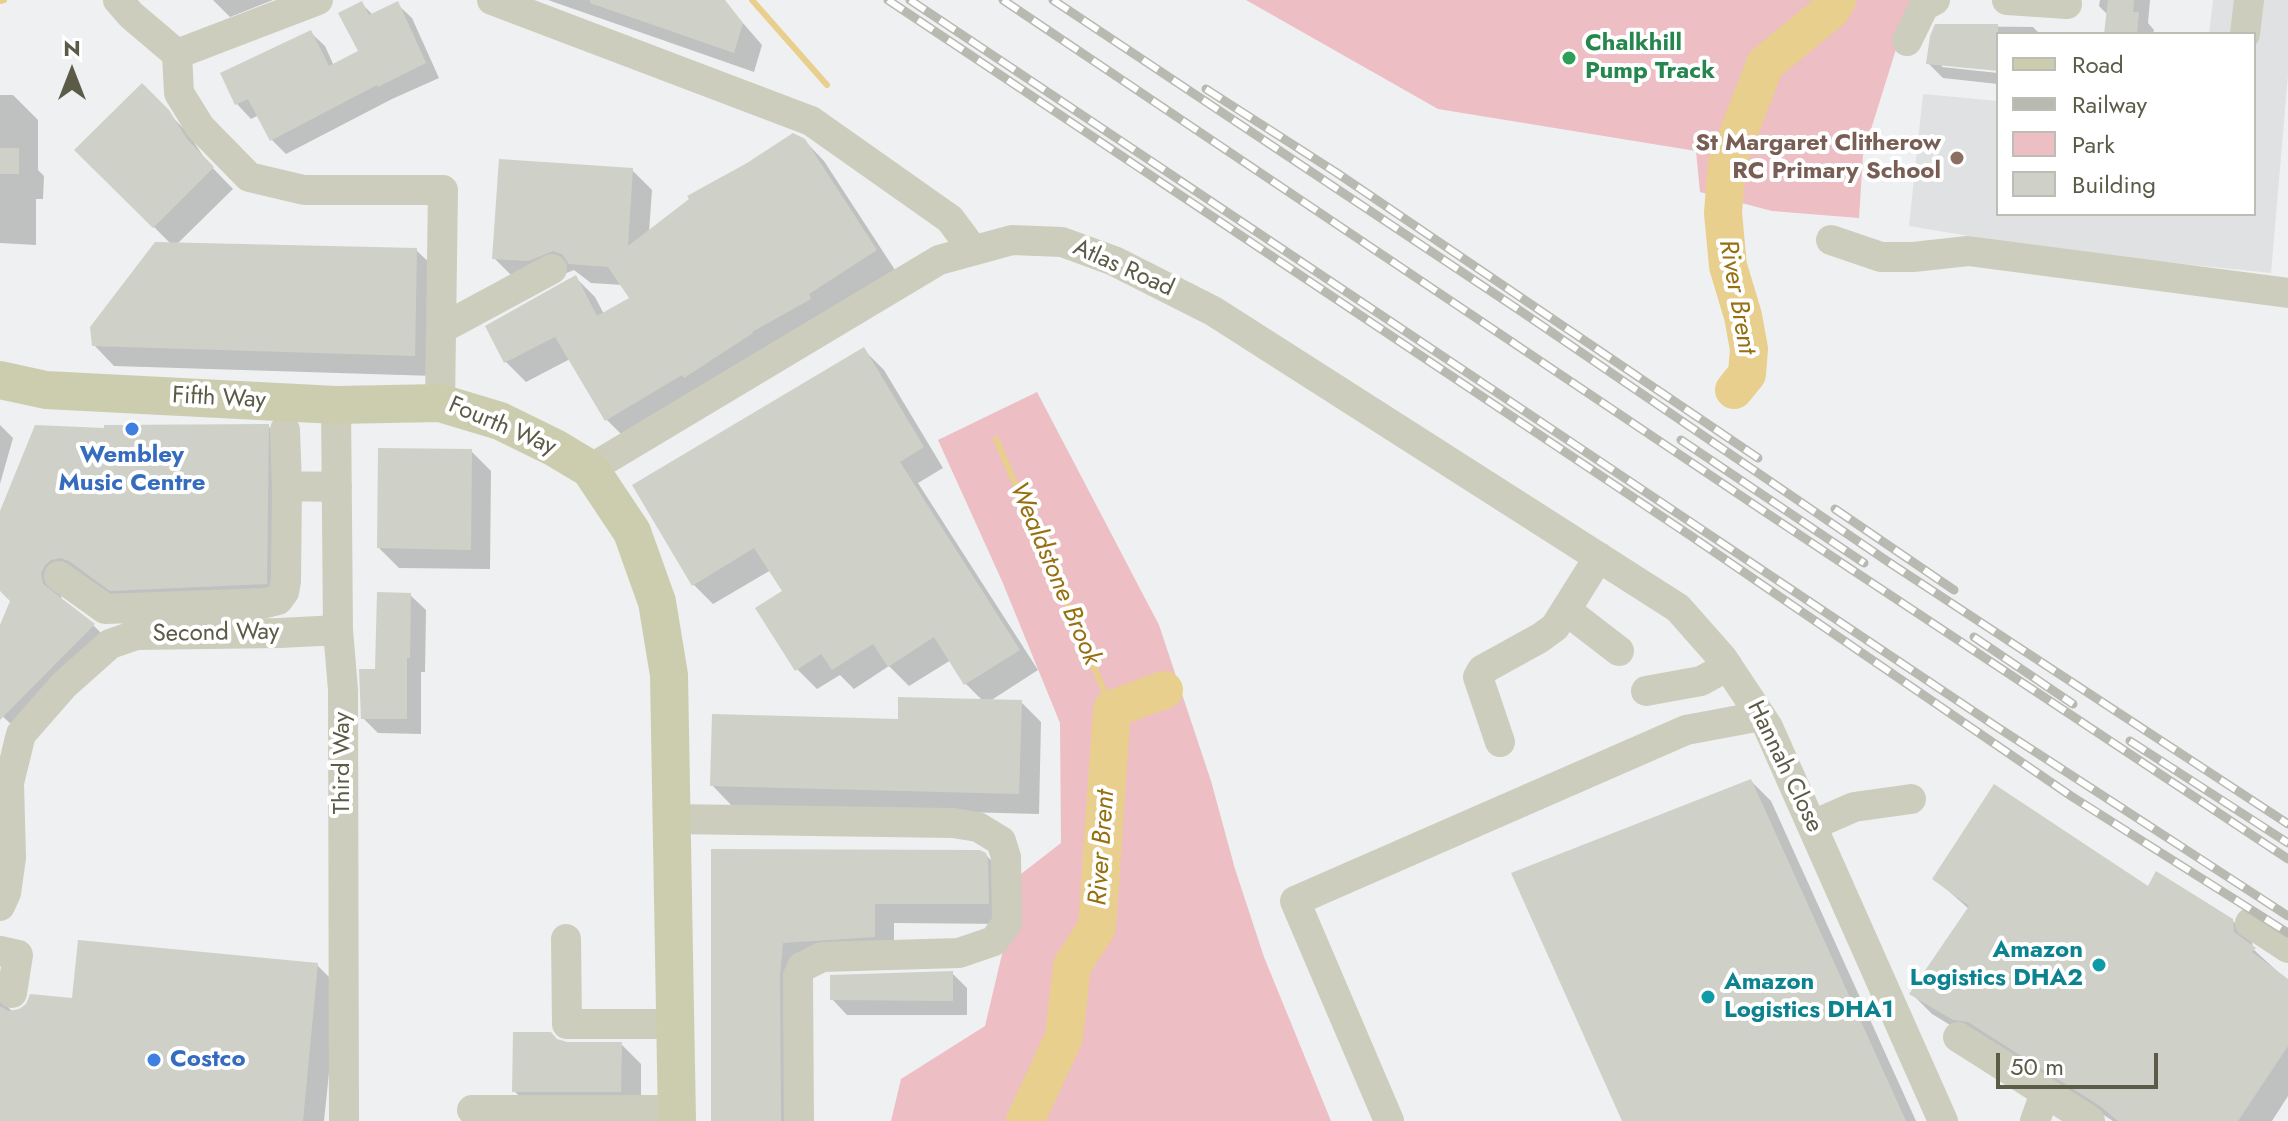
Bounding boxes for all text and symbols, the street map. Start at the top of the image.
place label: Chalkhill Pump Track [1585,30,1715,86]
north arrow [32,32,112,112]
text: N [63,32,81,64]
legend [1996,32,2256,216]
text: Road [2072,47,2124,82]
marker: Chalkhill Pump Track [1560,49,1578,67]
text: Railway [2072,87,2147,122]
text: Park [2072,127,2115,162]
place label: St Margaret Clitherow RC Primary School [1695,130,1941,186]
marker: St Margaret Clitherow RC Primary School [1948,149,1966,167]
text: Building [2072,167,2156,202]
street label: Atlas Road [1068,234,1178,304]
water label: River Brent [1711,237,1761,357]
street label: Fifth Way [171,382,267,416]
street label: Fourth Way [444,391,560,463]
marker: Wembley Music Centre [123,420,141,438]
place label: Wembley Music Centre [58,442,206,498]
water label: Wealdstone Brook [1001,478,1107,670]
street label: Second Way [152,618,280,650]
street label: Hannah Close [1740,697,1828,837]
street label: Third Way [329,712,357,814]
water label: River Brent [1083,789,1123,907]
place label: Amazon Logistics DHA2 [1910,937,2083,993]
marker: Amazon Logistics DHA2 [2090,956,2108,974]
place label: Amazon Logistics DHA1 [1724,969,1894,1025]
marker: Amazon Logistics DHA1 [1699,988,1717,1006]
scale bar [2000,1037,2162,1087]
place label: Costco [170,1046,246,1074]
text: 50 m [2010,1049,2064,1084]
marker: Costco [145,1051,163,1069]

